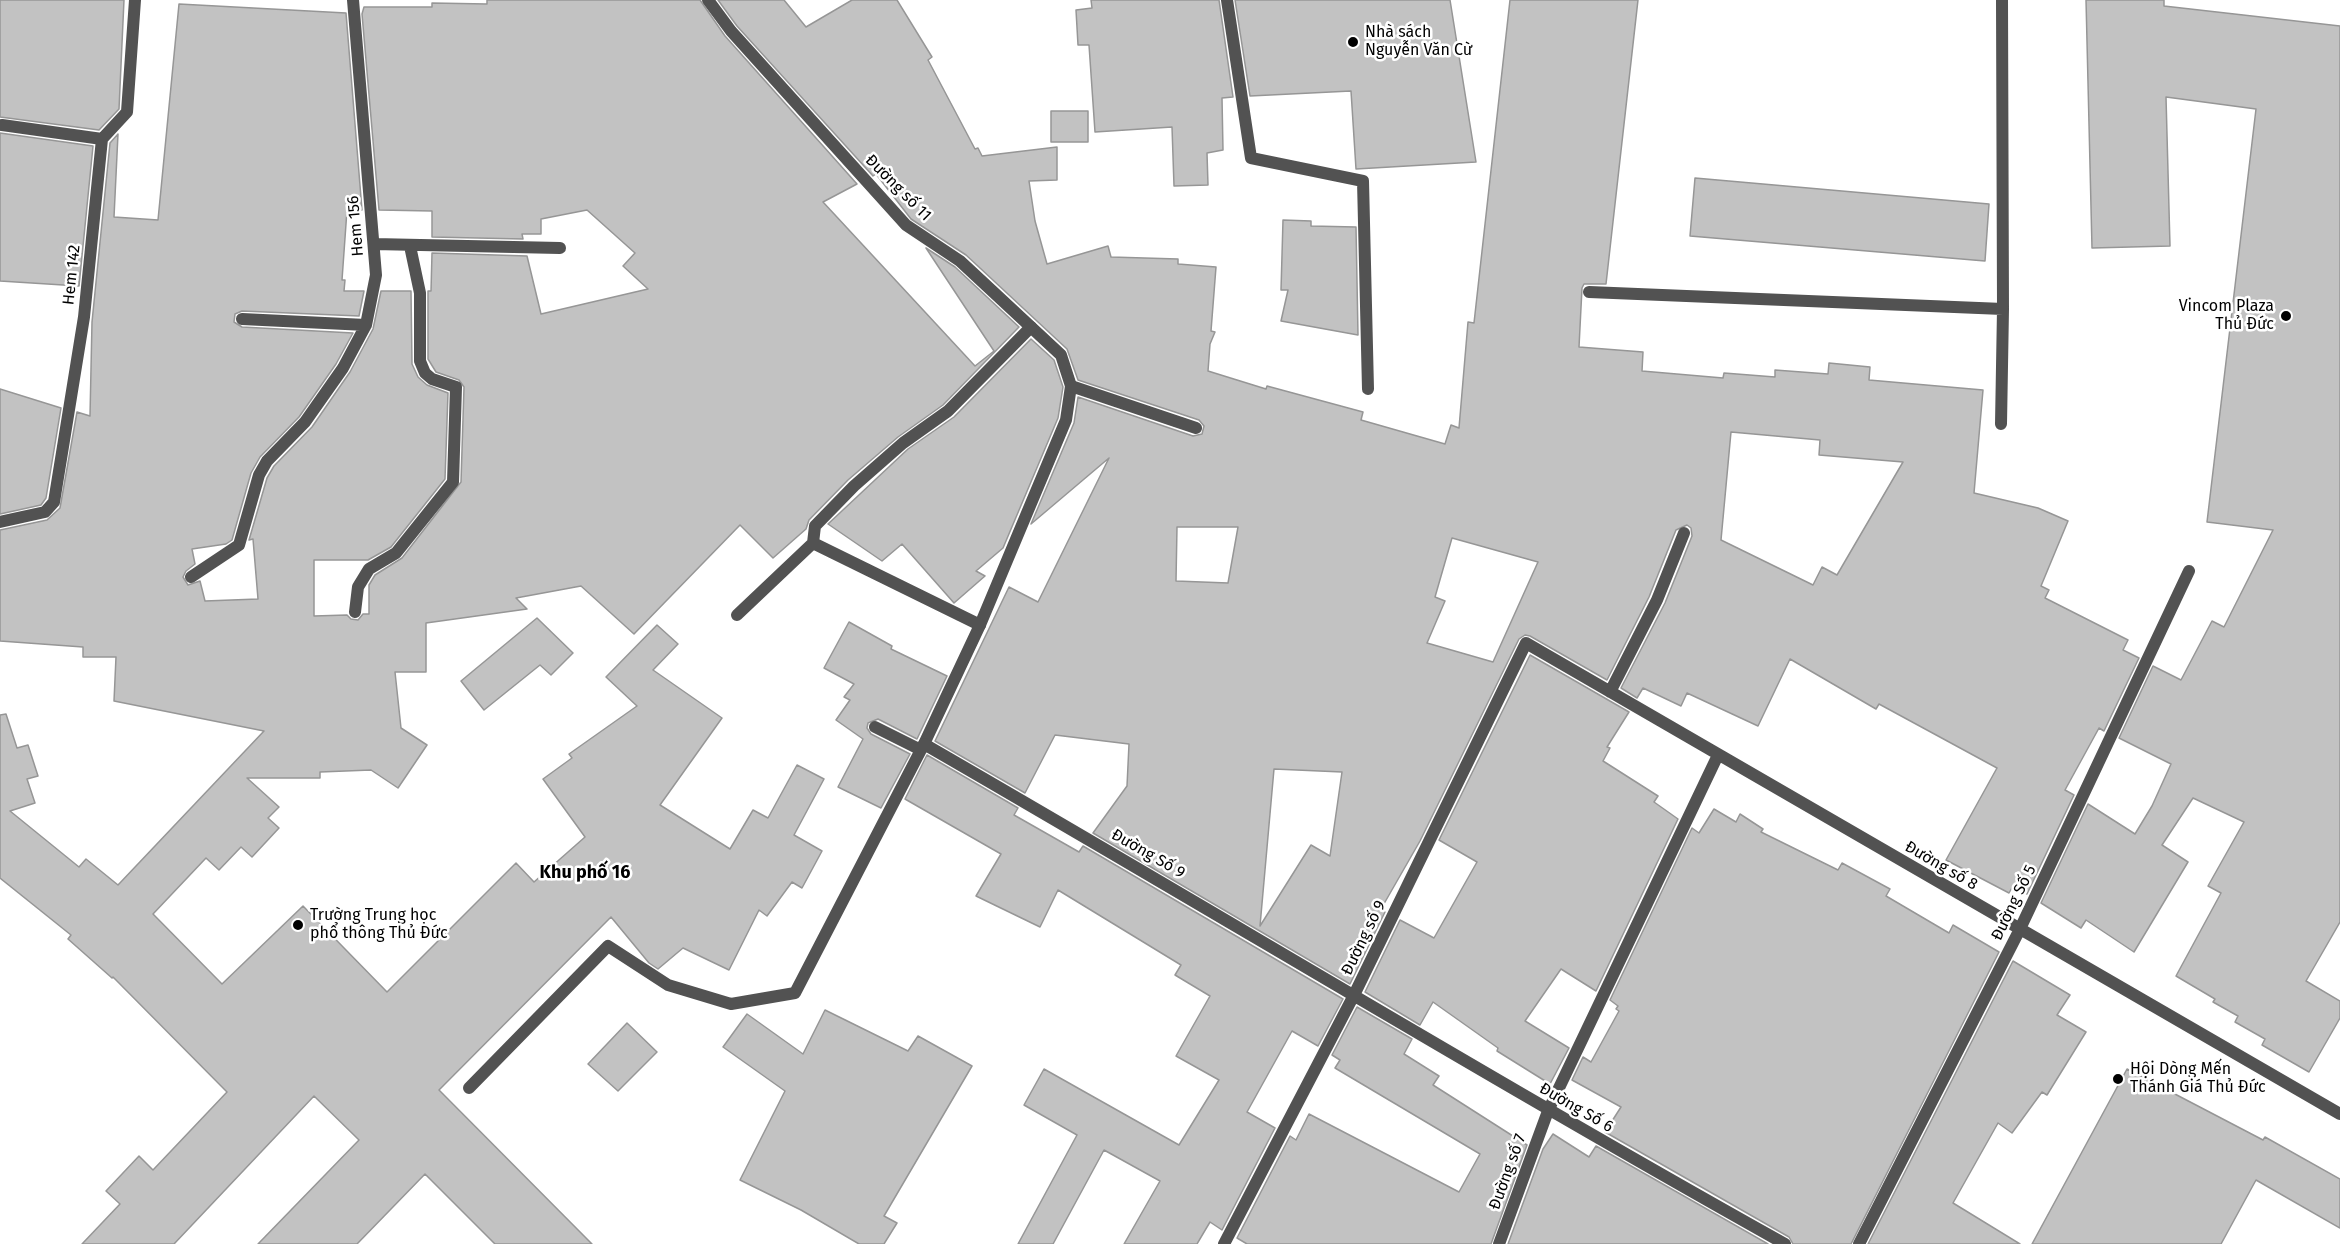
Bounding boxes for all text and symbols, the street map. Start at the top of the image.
place label: Nhà sách Nguyễn Văn Cừ [1365,23,1472,61]
marker: Nhà sách Nguyễn Văn Cừ [1346,35,1360,49]
street label: Đường số 11 [861,151,935,225]
street label: Hem 156 [344,195,368,257]
street label: Hem 142 [59,244,85,306]
place label: Vincom Plaza Thủ Đức [2179,297,2274,335]
marker: Vincom Plaza Thủ Đức [2279,309,2293,323]
street label: Đường Số 9 [1108,825,1188,883]
street label: Đường số 8 [1901,837,1981,895]
district label: Khu phố 16 [540,862,630,884]
street label: Đường Số 5 [1987,862,2041,944]
street label: Đường số 9 [1338,898,1390,978]
place label: Trường Trung học phổ thông Thủ Đức [310,906,448,944]
marker: Trường Trung học phổ thông Thủ Đức [291,918,305,932]
place label: Hội Dòng Mến Thánh Giá Thủ Đức [2130,1060,2266,1098]
marker: Hội Dòng Mến Thánh Giá Thủ Đức [2111,1072,2125,1086]
street label: Đường Số 6 [1536,1079,1616,1137]
street label: Đường số 7 [1485,1131,1531,1213]

